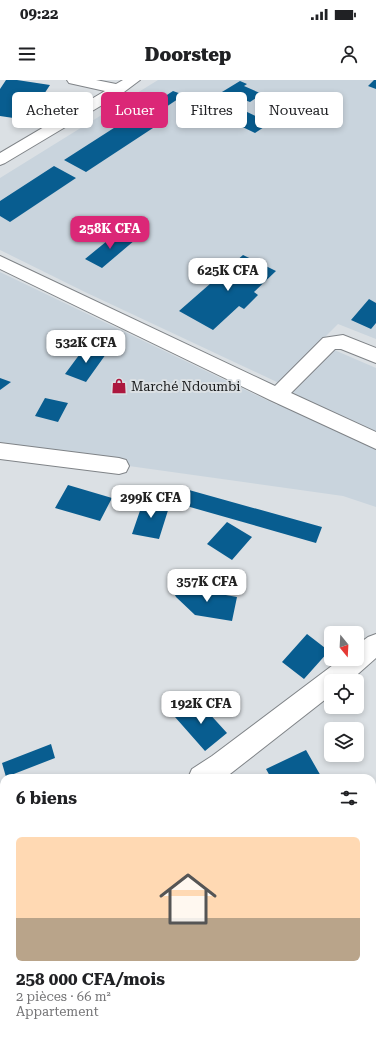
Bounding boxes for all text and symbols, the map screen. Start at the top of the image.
text: 09:22 [20,5,58,23]
icon: menu [16,43,38,65]
icon: person [338,43,360,65]
text: Doorstep [145,44,231,65]
chip: Acheter [12,92,93,128]
chip: Louer [101,92,168,128]
chip: Filtres [176,92,247,128]
chip: Nouveau [255,92,343,128]
pin: 258K CFA [69,216,151,250]
text: 258K CFA [79,221,141,236]
pin: 625K CFA [187,258,269,292]
text: 625K CFA [197,263,259,278]
pin: 532K CFA [45,330,127,364]
text: 532K CFA [55,335,117,350]
shop icon: Marché Ndoumbi [110,377,128,395]
place label: Marché Ndoumbi [131,379,241,394]
pin: 299K CFA [110,485,192,519]
text: 299K CFA [120,490,182,505]
pin: 357K CFA [166,569,248,603]
text: 357K CFA [176,574,238,589]
north arrow [324,626,364,666]
map controls [324,626,364,762]
button: locate [324,674,364,714]
pin: 192K CFA [160,691,242,725]
text: 192K CFA [170,696,232,711]
button: layers [324,722,364,762]
icon: filters [338,787,360,809]
text: 6 biens [16,788,77,808]
icon: home [152,863,224,935]
text: 258 000 CFA/mois [16,969,165,989]
text: 2 pièces · 66 m² [16,989,111,1004]
text: Appartement [16,1004,99,1019]

